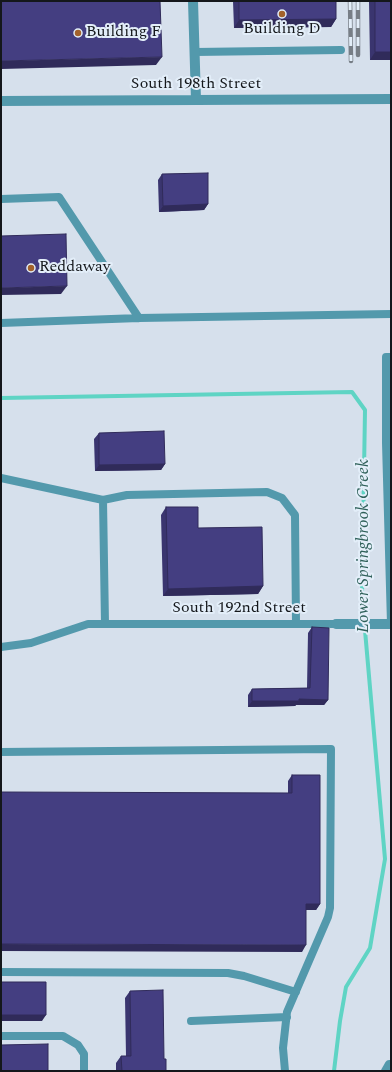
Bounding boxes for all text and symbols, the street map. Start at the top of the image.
marker: Building D [277,9,287,19]
place label: Building D [243,20,321,40]
place label: Building F [86,23,161,43]
marker: Building F [73,28,83,38]
street label: South 198th Street [131,75,261,95]
place label: Reddaway [39,258,111,278]
marker: Reddaway [26,263,36,273]
water label: Lower Springbrook Creek [355,459,375,633]
street label: South 192nd Street [172,599,306,619]

